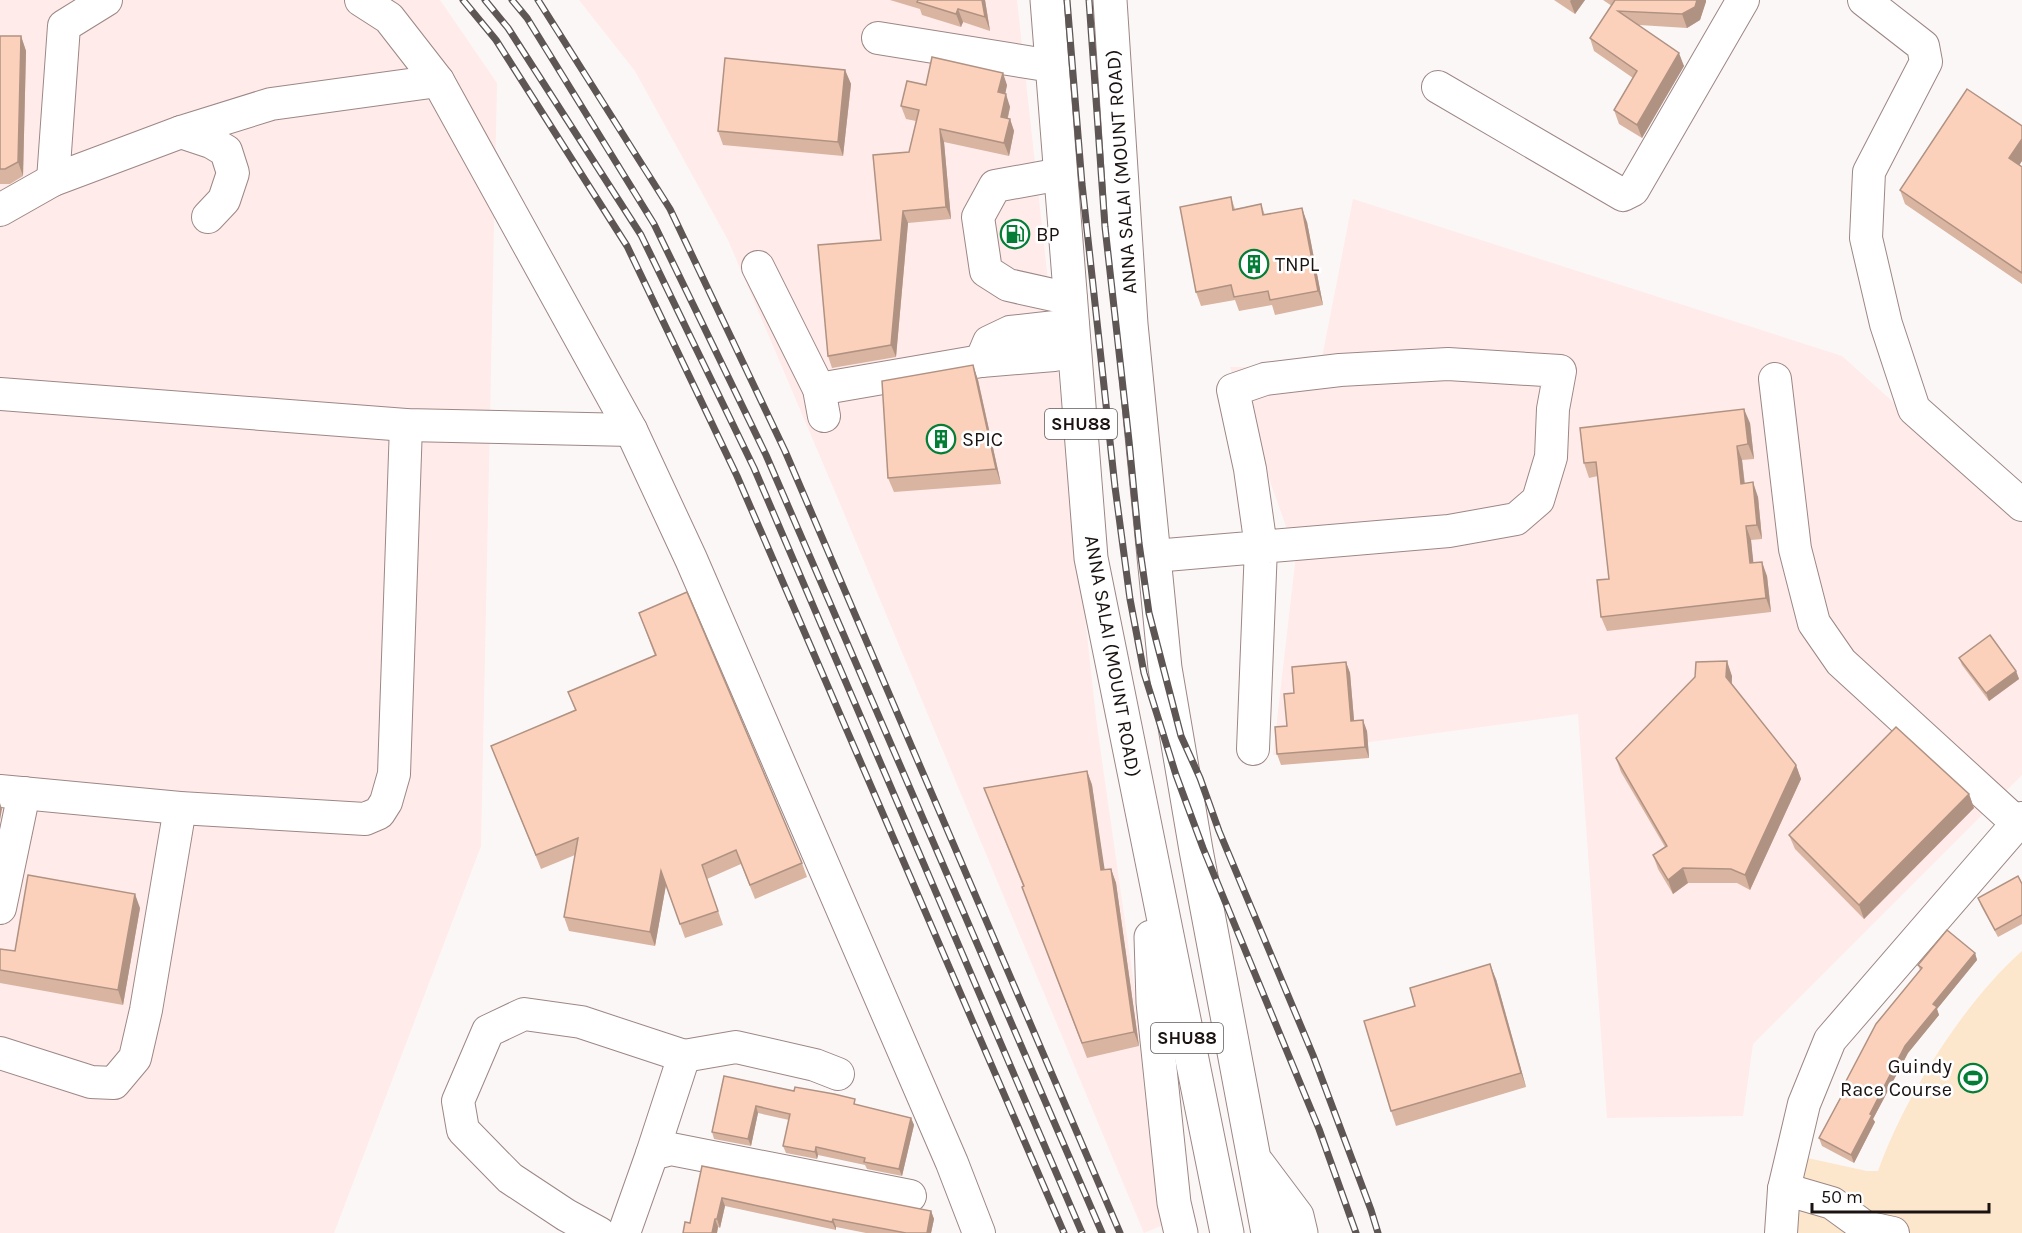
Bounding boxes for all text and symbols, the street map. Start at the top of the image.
street label: ANNA SALAI (MOUNT ROAD) [1101,49,1142,295]
fuel station icon: BP [999,218,1031,250]
place label: BP [1036,223,1060,246]
building icon: TNPL [1238,248,1270,280]
place label: TNPL [1275,253,1320,276]
road number: SHU88 [1045,409,1117,439]
building icon: SPIC [925,423,957,455]
place label: SPIC [962,428,1003,451]
street label: ANNA SALAI (MOUNT ROAD) [1080,533,1145,779]
road number: SHU88 [1151,1023,1223,1053]
place label: Guindy Race Course [1840,1055,1952,1101]
sports icon: Guindy Race Course [1957,1062,1989,1094]
scale bar [1812,1176,1989,1214]
text: 50 m [1821,1186,1863,1208]

